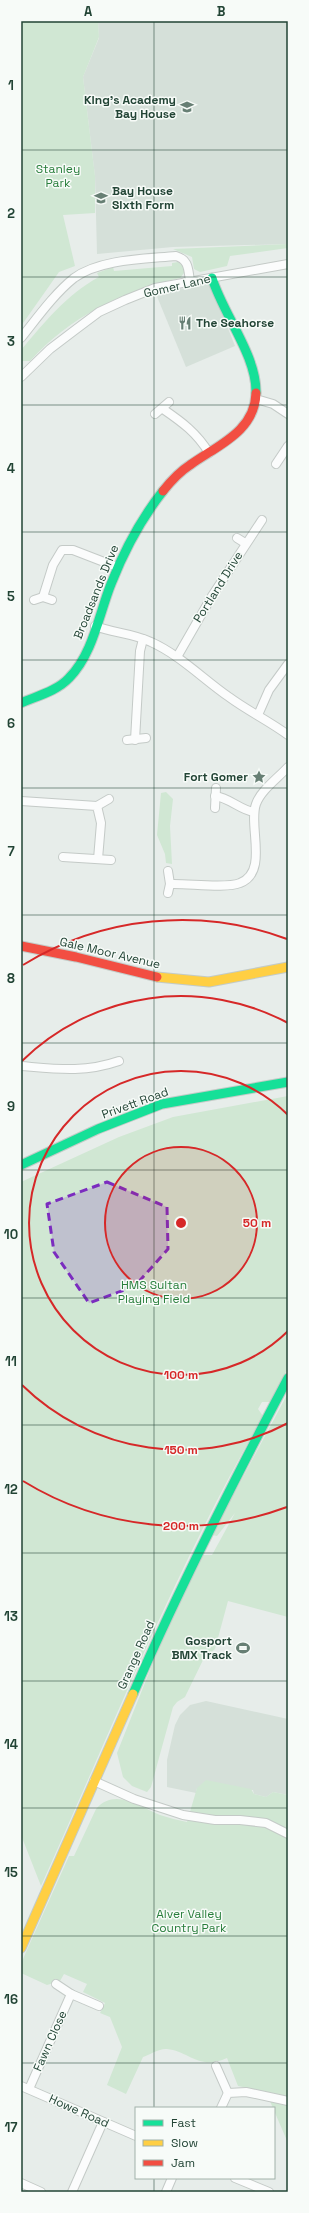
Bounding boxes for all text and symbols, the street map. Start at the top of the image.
text: A [84,3,93,20]
text: B [217,3,226,20]
text: 1 [8,77,14,94]
place label: King's Academy Bay House [84,92,176,122]
school or university icon: King's Academy Bay House [179,99,195,115]
park label: Stanley Park [36,161,80,191]
place label: Bay House Sixth Form [112,183,174,213]
school or university icon: Bay House Sixth Form [93,190,109,206]
text: 2 [7,205,15,222]
street label: Gomer Lane [142,271,212,301]
restaurant icon: The Seahorse [177,315,193,331]
place label: The Seahorse [196,315,274,331]
text: 3 [7,333,15,350]
text: 4 [7,460,15,477]
street label: Broadsands Drive [70,542,122,642]
street label: Portland Drive [190,548,246,626]
text: 5 [7,588,15,605]
text: 6 [7,715,15,732]
place label: Fort Gomer [184,769,248,785]
place icon: Fort Gomer [251,769,267,785]
text: 7 [7,843,15,860]
street label: Gale Moor Avenue [58,934,162,972]
text: 8 [7,970,15,987]
street label: Privett Road [99,1084,171,1122]
text: 9 [7,1098,15,1115]
text: 50 m [243,1215,271,1231]
centre of rings [174,1216,188,1230]
text: 10 [4,1226,18,1243]
park label: HMS Sultan Playing Field [118,1277,190,1307]
text: 11 [5,1353,17,1370]
text: 100 m [164,1367,198,1383]
text: 150 m [164,1442,198,1458]
text: 12 [4,1481,18,1498]
text: 200 m [163,1518,199,1534]
text: 13 [4,1608,18,1625]
street label: Grange Road [114,1618,158,1692]
place label: Gosport BMX Track [172,1633,232,1663]
sports icon: Gosport BMX Track [235,1640,251,1656]
text: 14 [4,1736,18,1753]
text: 15 [4,1864,18,1881]
park label: Alver Valley Country Park [151,1906,227,1936]
text: 16 [4,1991,18,2008]
street label: Fawn Close [30,2008,70,2074]
street label: Howe Road [46,2091,112,2131]
legend [135,2107,275,2179]
text: Fast [171,2115,196,2131]
text: 17 [4,2119,18,2136]
text: Slow [171,2135,198,2151]
text: Jam [171,2155,195,2171]

